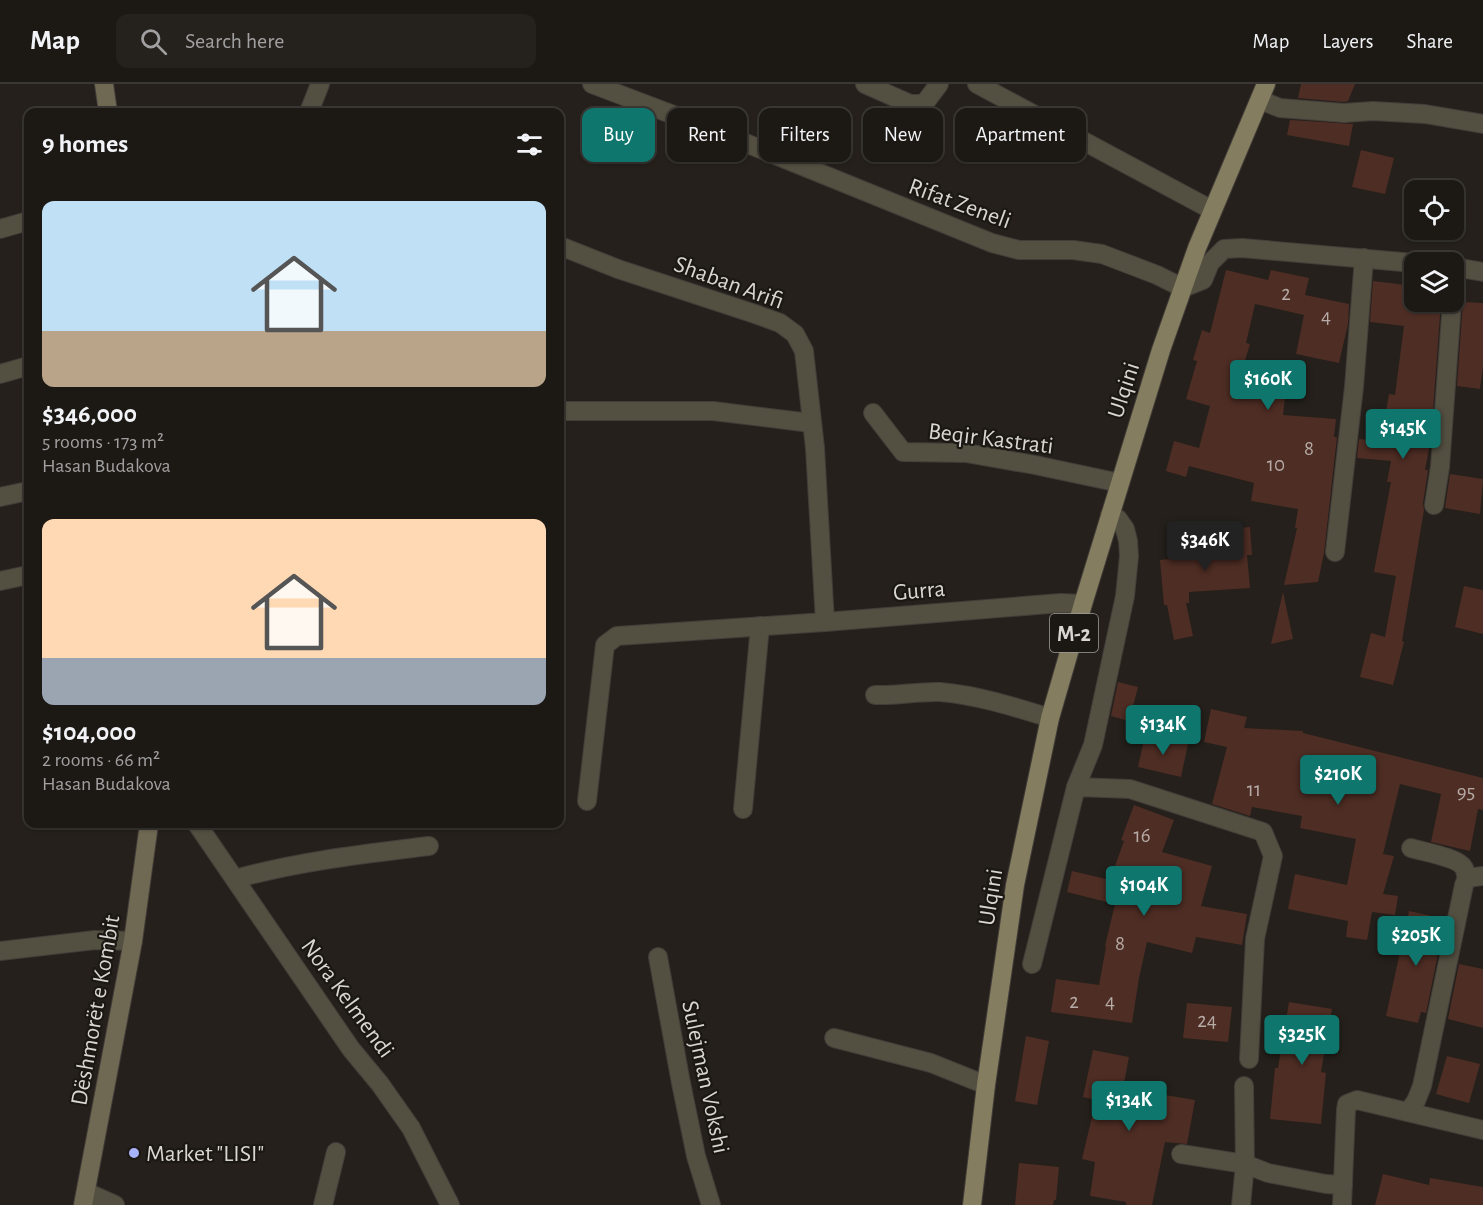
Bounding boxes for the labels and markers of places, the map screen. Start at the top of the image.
pin: $160K [1226,360,1310,411]
pin: $145K [1361,409,1445,460]
pin: $346K [1163,521,1247,572]
pin: $134K [1121,705,1205,756]
pin: $210K [1296,755,1380,806]
pin: $104K [1102,866,1186,917]
pin: $205K [1374,916,1458,967]
pin: $325K [1260,1015,1344,1066]
pin: $134K [1087,1081,1171,1132]
place label: Market "LISI" [146,1142,264,1166]
marker: Market "LISI" [127,1146,141,1160]

